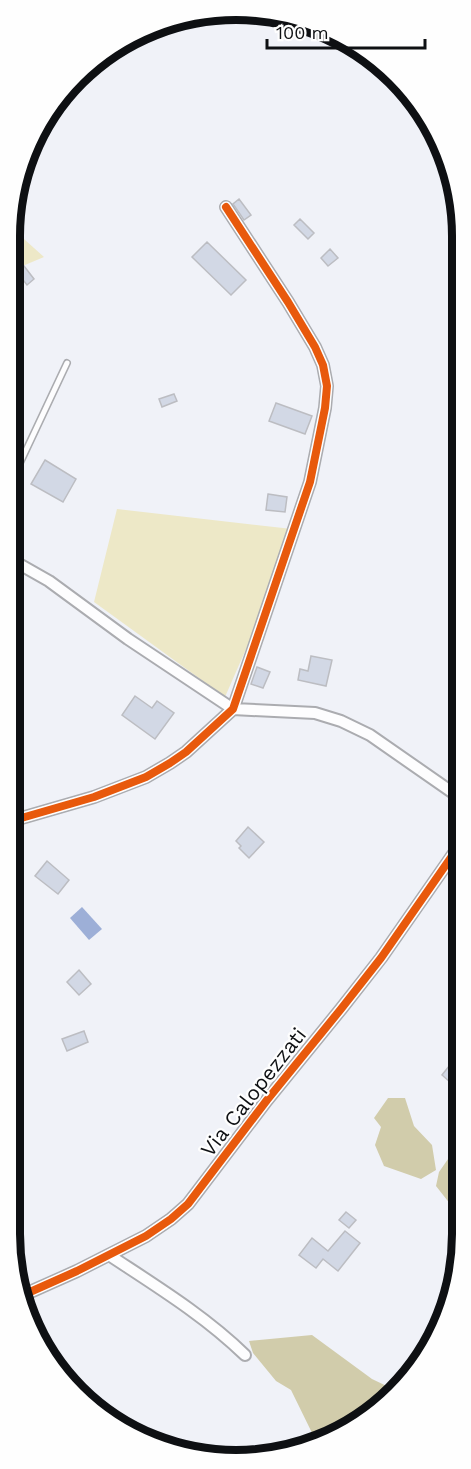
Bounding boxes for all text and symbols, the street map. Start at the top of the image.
scale bar [267,12,424,50]
text: 100 m [276,22,329,43]
street label: Via Calopezzati [195,1023,311,1161]

